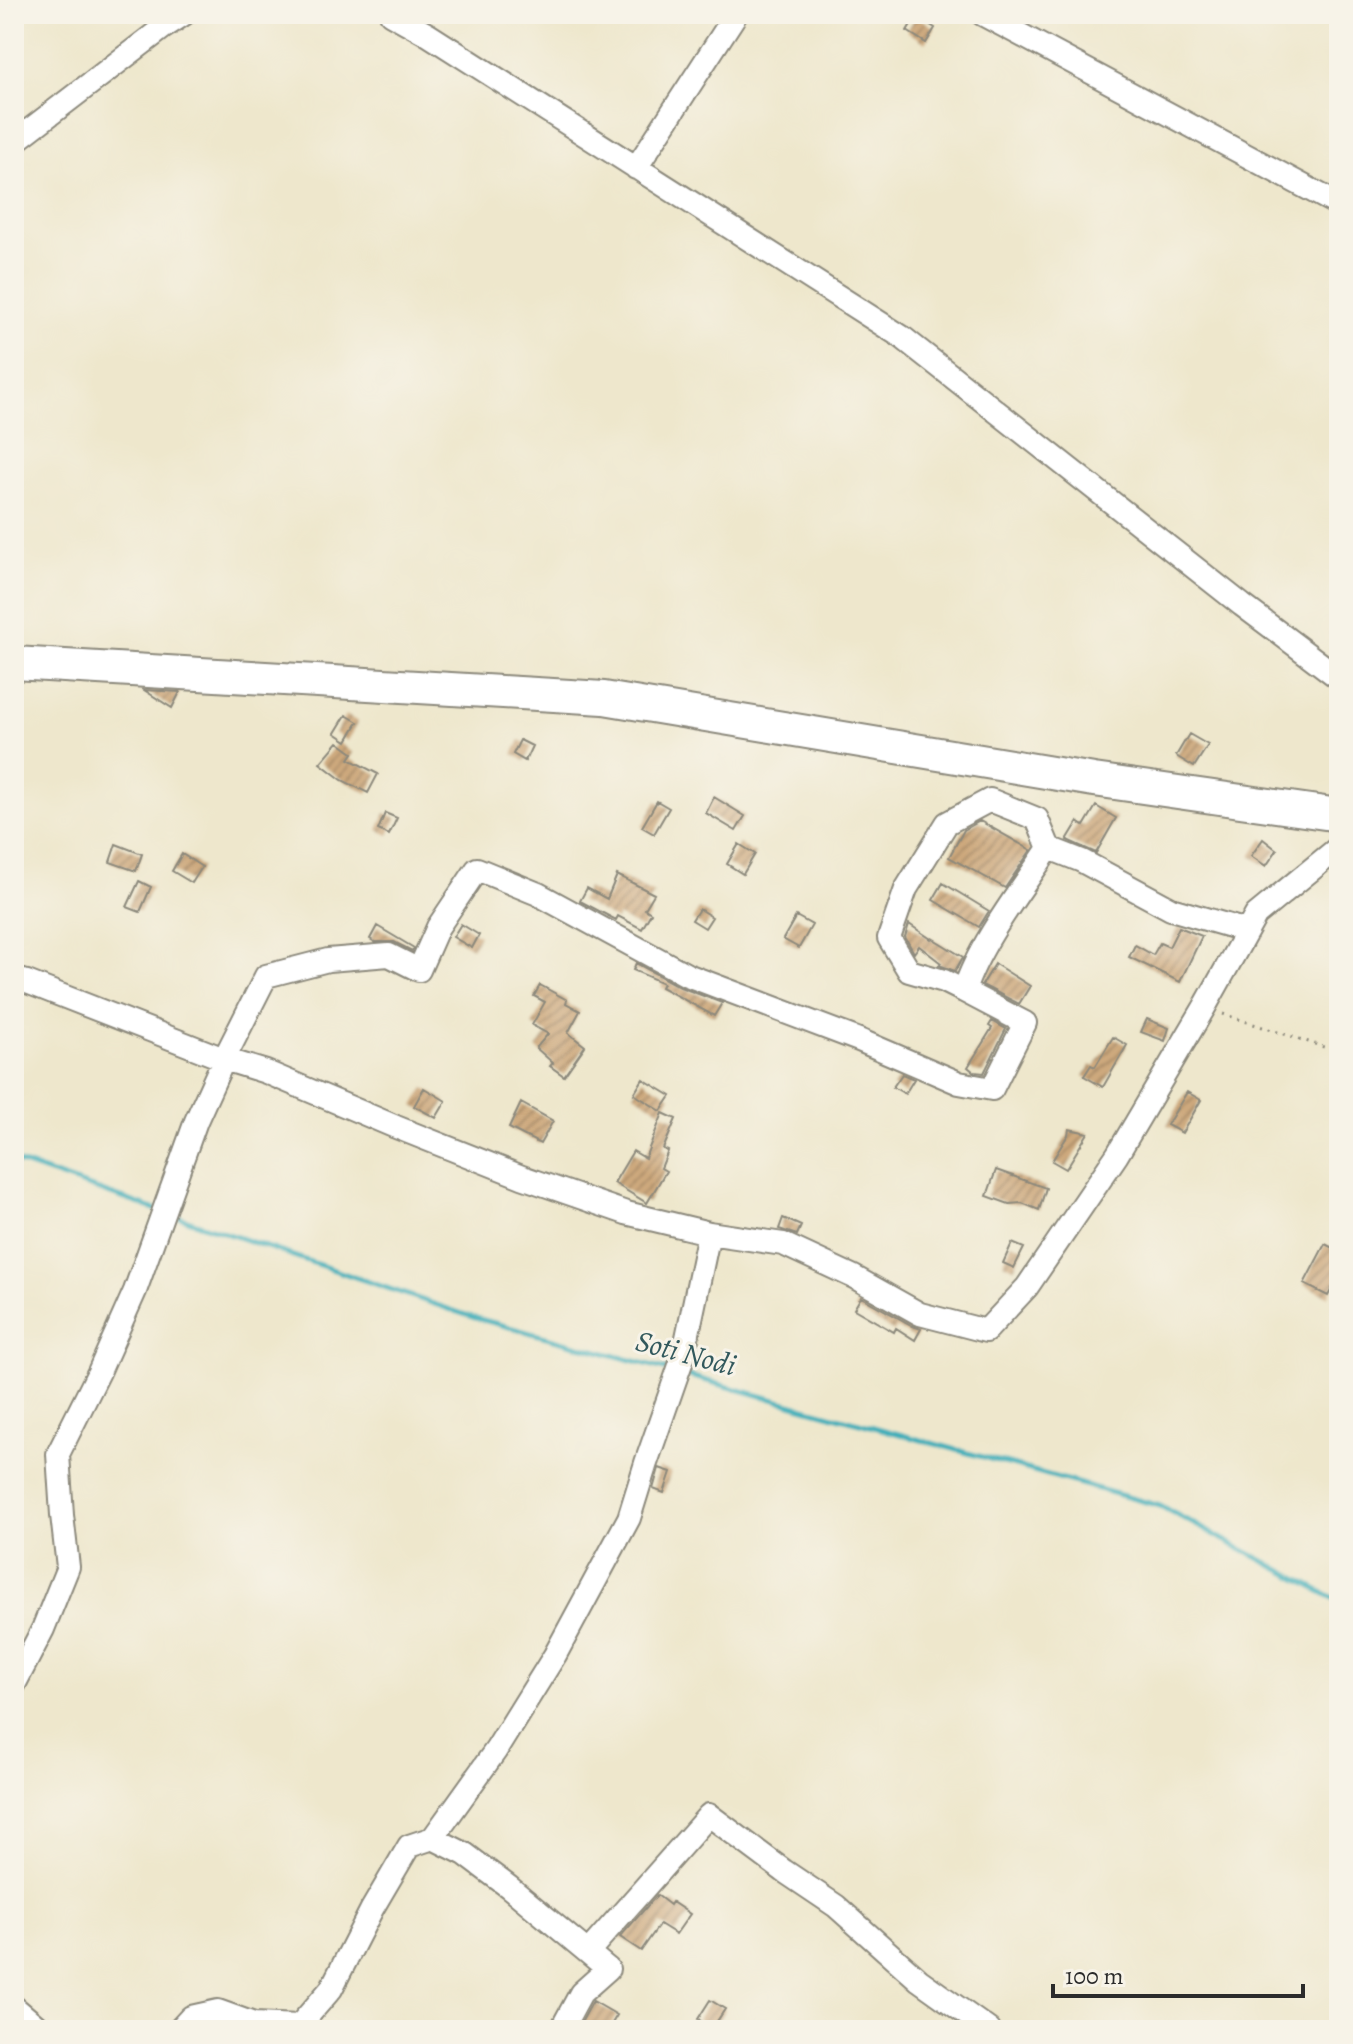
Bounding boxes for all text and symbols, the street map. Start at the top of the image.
water label: Soti Nodi [631,1320,741,1386]
scale bar [1053,1948,1303,1998]
text: 100 m [1065,1960,1124,1992]

